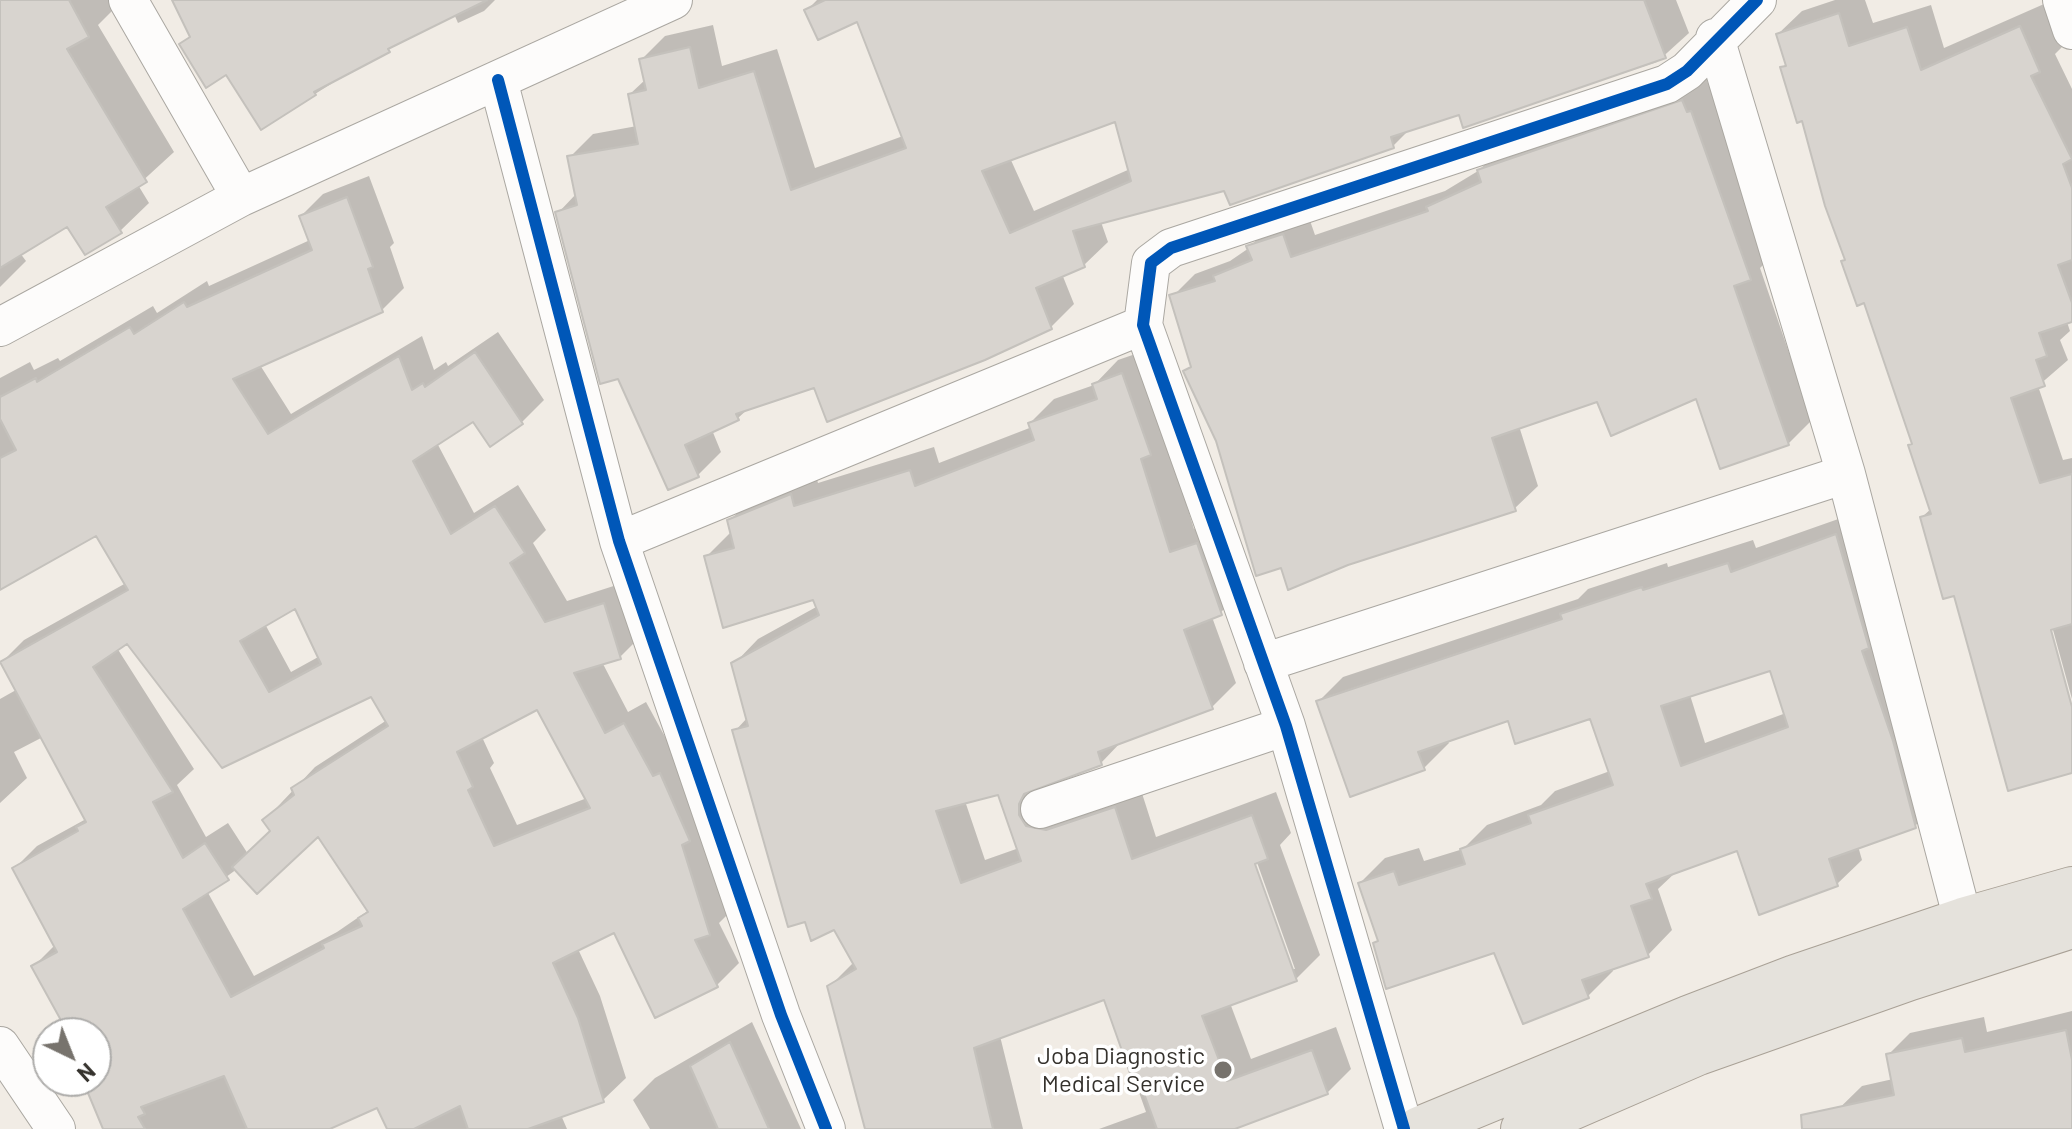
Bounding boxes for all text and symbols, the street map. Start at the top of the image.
north arrow [32,1017,112,1097]
place label: Joba Diagnostic Medical Service [1037,1042,1205,1098]
text: N [73,1059,101,1088]
marker: Joba Diagnostic Medical Service [1212,1059,1234,1081]

